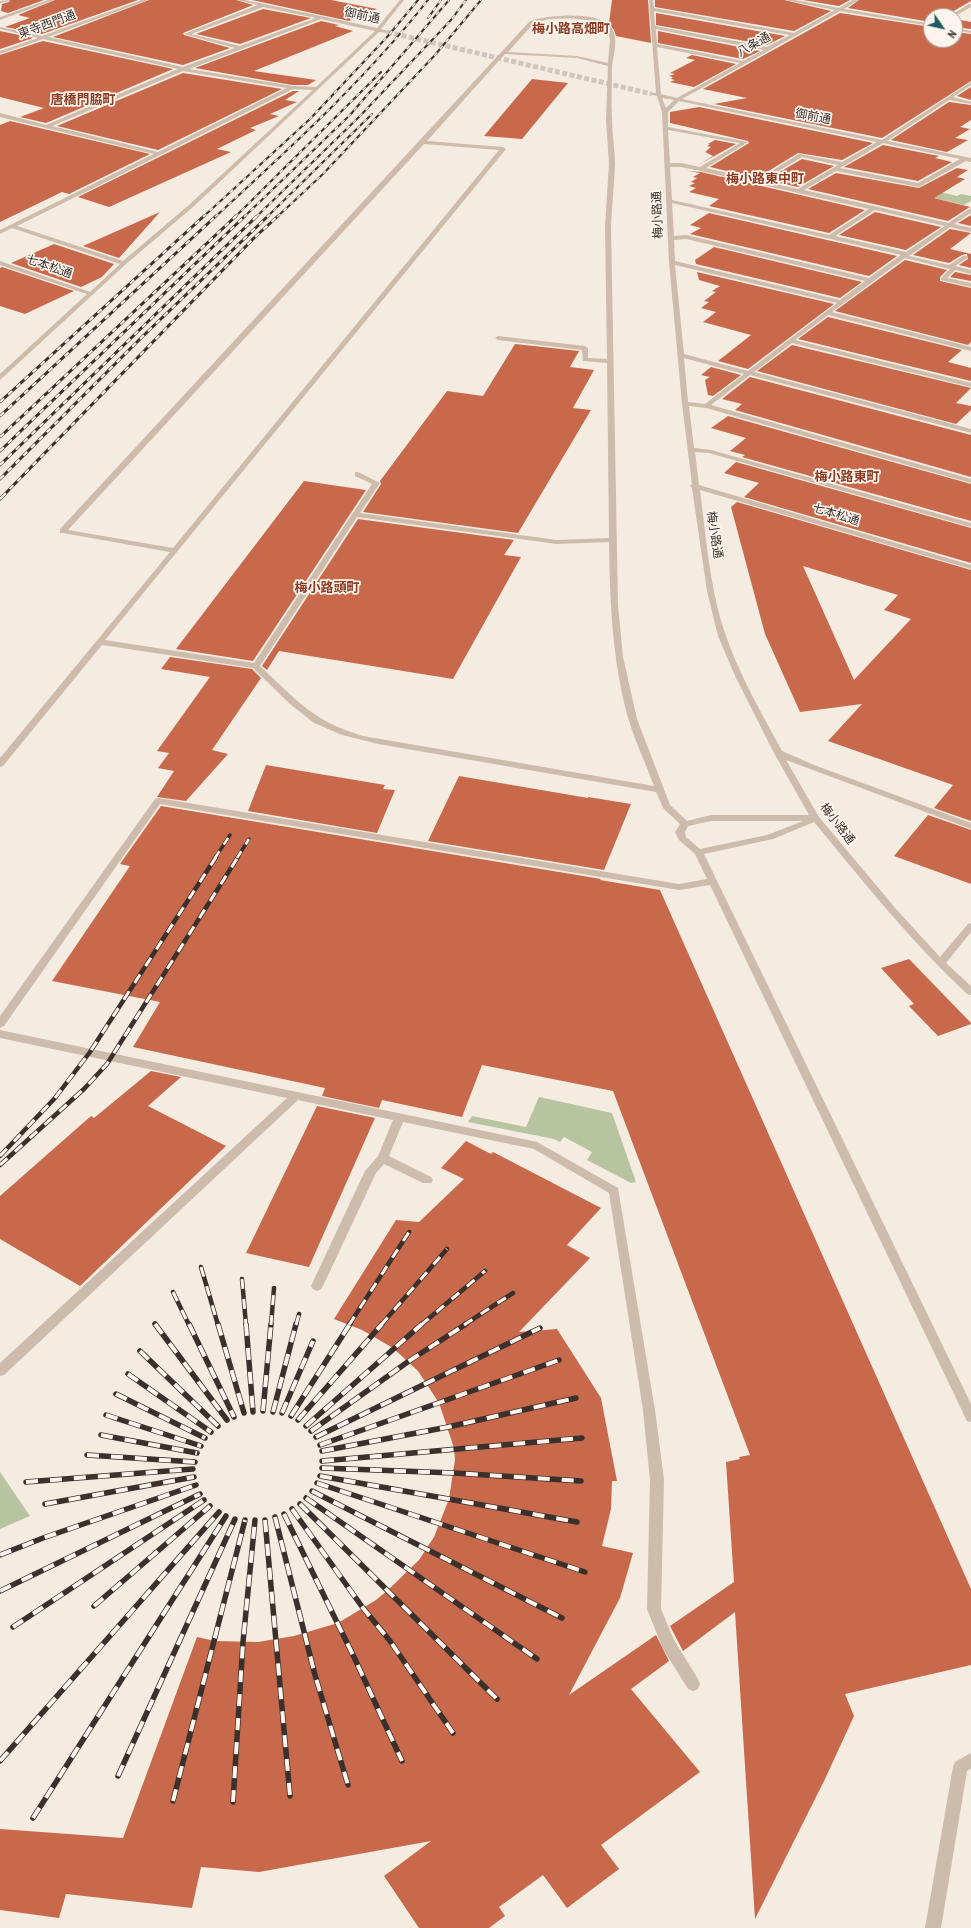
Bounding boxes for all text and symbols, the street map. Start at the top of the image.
street label: 御前通 [343,5,381,27]
street label: 東寺西門通 [16,8,78,42]
north arrow [923,8,963,48]
district label: 梅小路高畑町 [532,22,610,38]
text: N [944,28,960,41]
street label: 八条通 [735,30,773,60]
district label: 唐橋門脇町 [51,93,115,109]
street label: 御前通 [794,106,832,128]
district label: 梅小路東中町 [726,172,804,188]
street label: 梅小路通 [650,191,666,239]
street label: 七本松通 [24,252,74,282]
district label: 梅小路東町 [815,470,879,486]
street label: 七本松通 [811,501,861,529]
street label: 梅小路通 [703,510,725,560]
district label: 梅小路頭町 [295,581,359,597]
street label: 梅小路通 [817,801,857,847]

